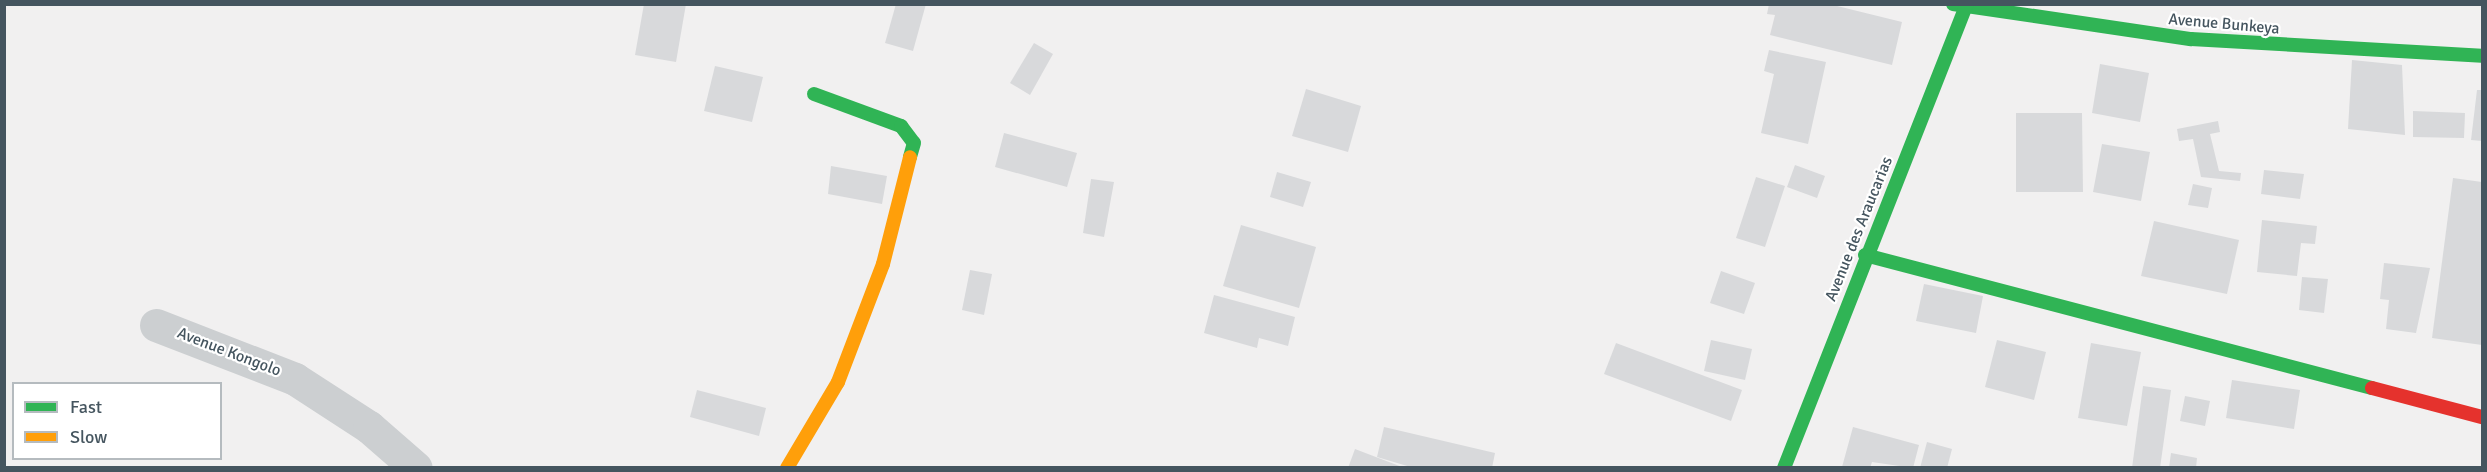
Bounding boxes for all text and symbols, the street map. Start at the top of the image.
street label: Avenue Bunkeya [2168,10,2280,38]
street label: Avenue des Araucarias [1821,154,1897,304]
street label: Avenue Kongolo [174,323,284,381]
legend [12,382,222,460]
text: Fast [70,396,102,418]
text: Slow [70,426,107,448]

